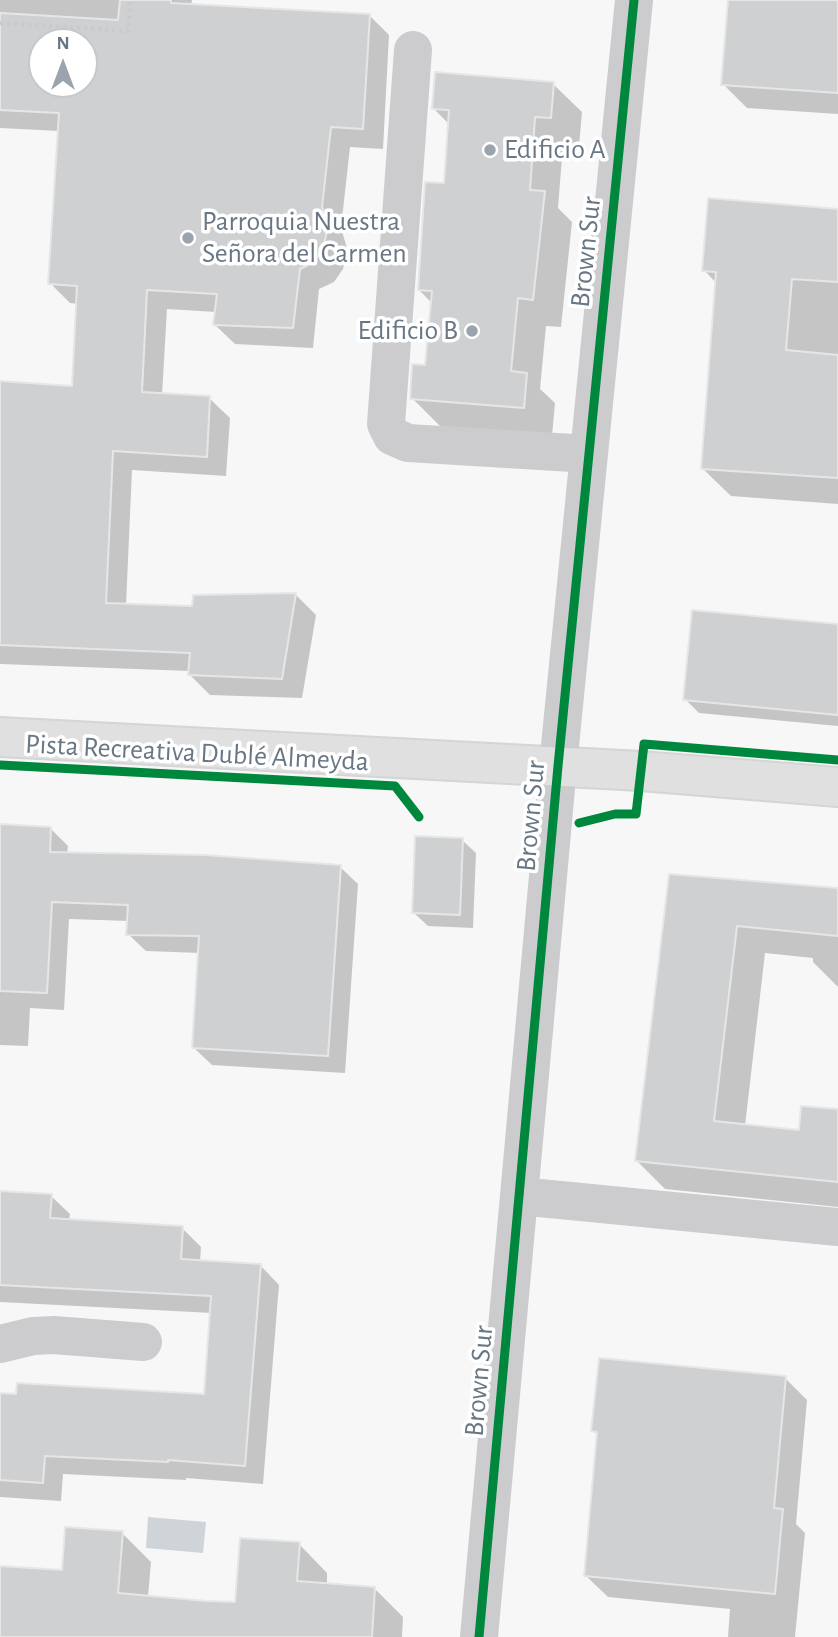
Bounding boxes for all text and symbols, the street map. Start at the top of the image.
north arrow [28,28,98,98]
text: N [56,34,70,53]
place label: Edificio A [504,133,606,167]
marker: Edificio A [482,142,498,158]
street label: Brown Sur [563,195,609,309]
place label: Parroquia Nuestra Señora del Carmen [202,205,407,271]
marker: Parroquia Nuestra Señora del Carmen [180,230,196,246]
place label: Edificio B [357,314,458,348]
marker: Edificio B [464,323,480,339]
street label: Pista Recreativa Dublé Almeyda [24,727,370,779]
street label: Brown Sur [509,759,553,873]
street label: Brown Sur [457,1324,501,1438]

